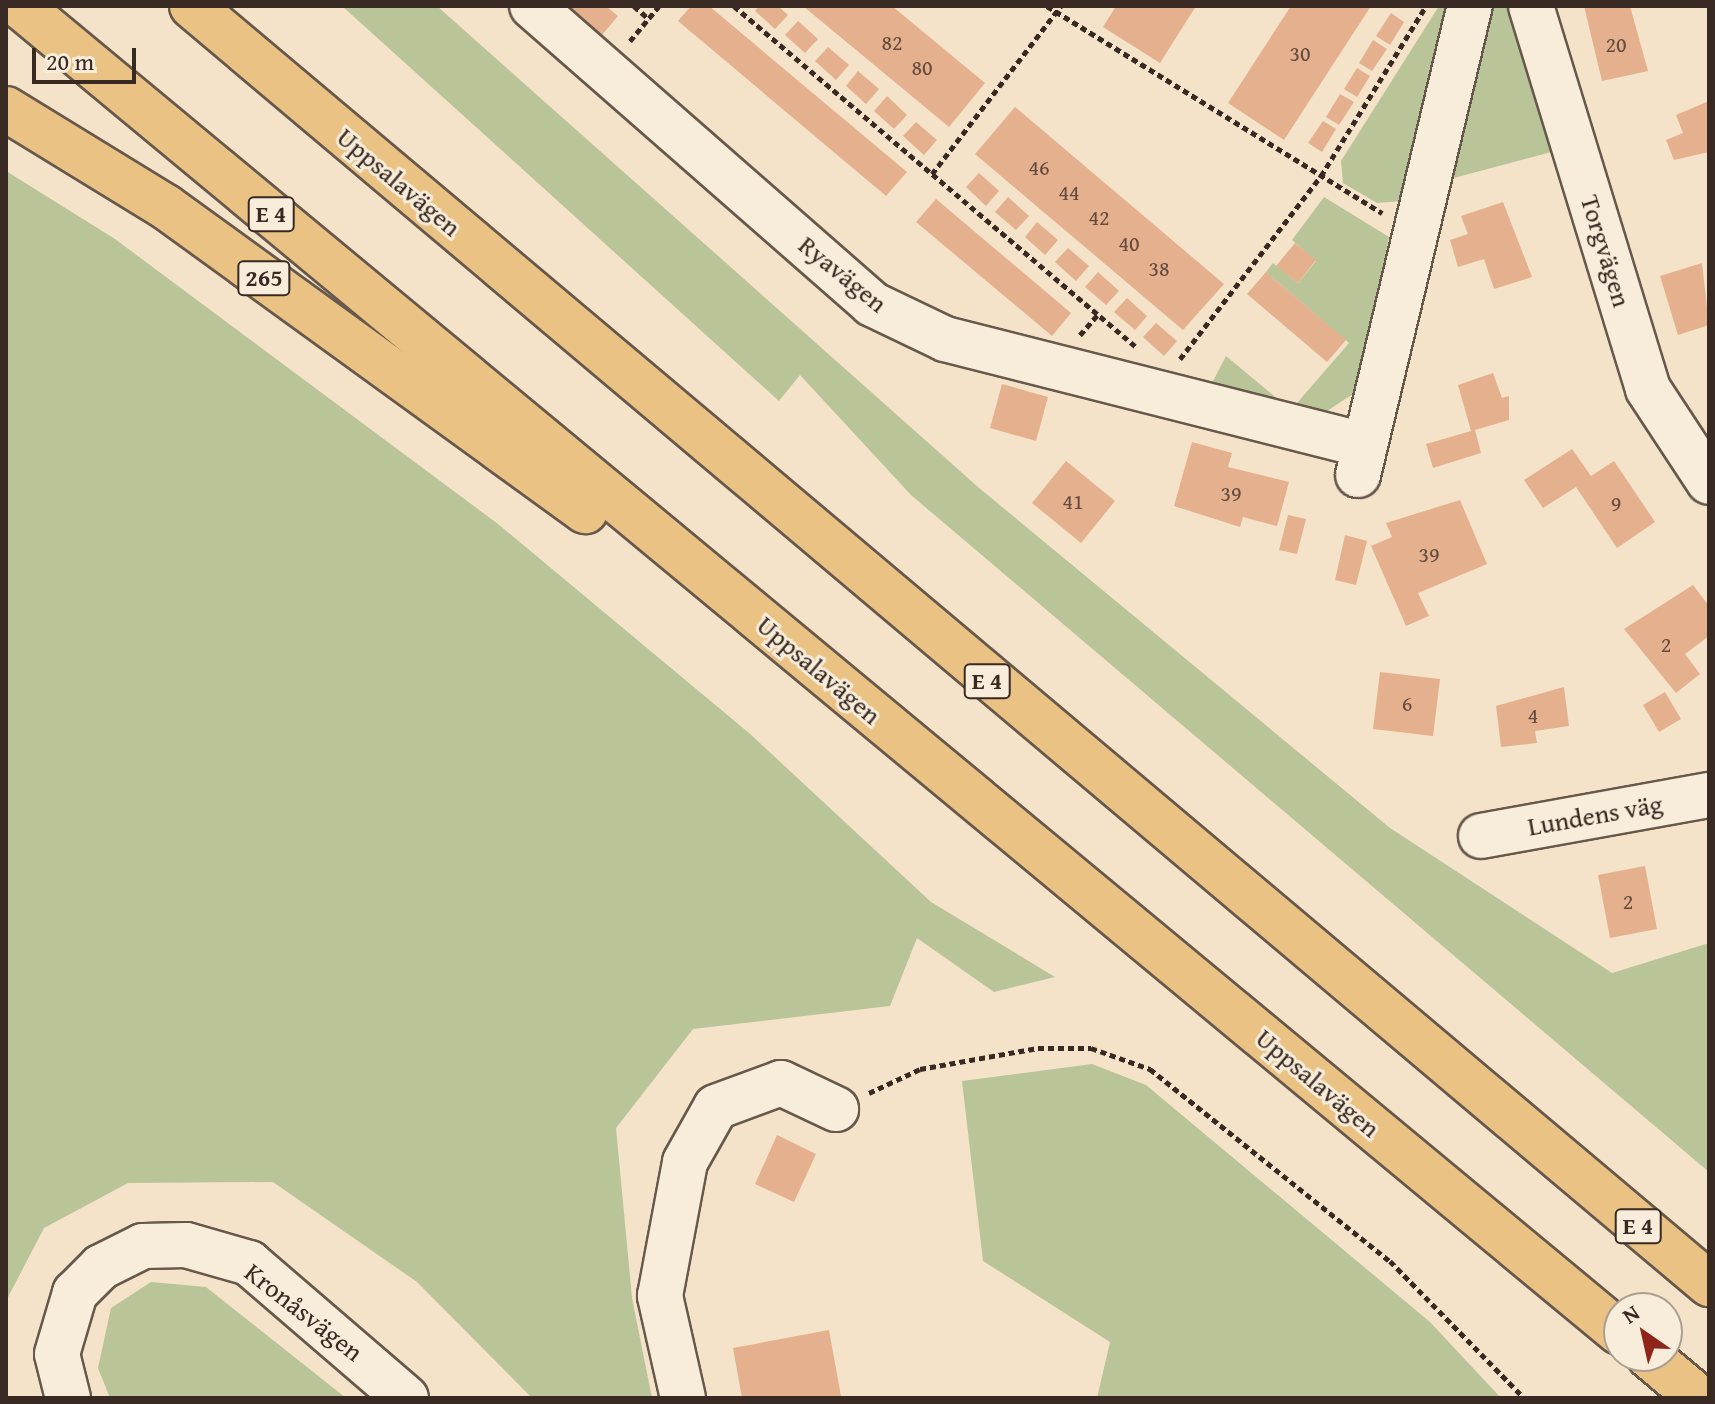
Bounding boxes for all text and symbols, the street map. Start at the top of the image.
house number: 82 [881,30,903,56]
scale bar [36,32,140,82]
house number: 20 [1605,32,1627,58]
house number: 30 [1289,41,1311,67]
text: 20 m [46,44,94,79]
house number: 80 [911,55,933,81]
street label: Uppsalavägen [331,121,467,243]
house number: 46 [1028,155,1050,181]
house number: 44 [1058,180,1080,206]
street label: Torgvägen [1574,191,1638,311]
road number: E 4 [247,194,295,234]
house number: 42 [1088,205,1110,231]
street label: Ryavägen [793,229,893,319]
house number: 40 [1118,231,1140,257]
house number: 38 [1148,256,1170,282]
road number: 265 [236,258,292,298]
house number: 39 [1220,481,1242,507]
house number: 41 [1062,489,1084,515]
house number: 9 [1611,491,1621,517]
house number: 39 [1418,542,1440,568]
street label: Uppsalavägen [751,609,887,731]
house number: 2 [1661,632,1671,658]
road number: E 4 [963,661,1011,701]
house number: 6 [1402,691,1412,717]
house number: 4 [1528,703,1538,729]
street label: Lundens väg [1525,788,1665,842]
house number: 2 [1623,889,1633,915]
street label: Uppsalavägen [1250,1022,1386,1144]
road number: E 4 [1614,1206,1662,1246]
street label: Kronåsvägen [239,1256,369,1368]
north arrow [1603,1292,1683,1372]
text: N [1616,1296,1646,1331]

